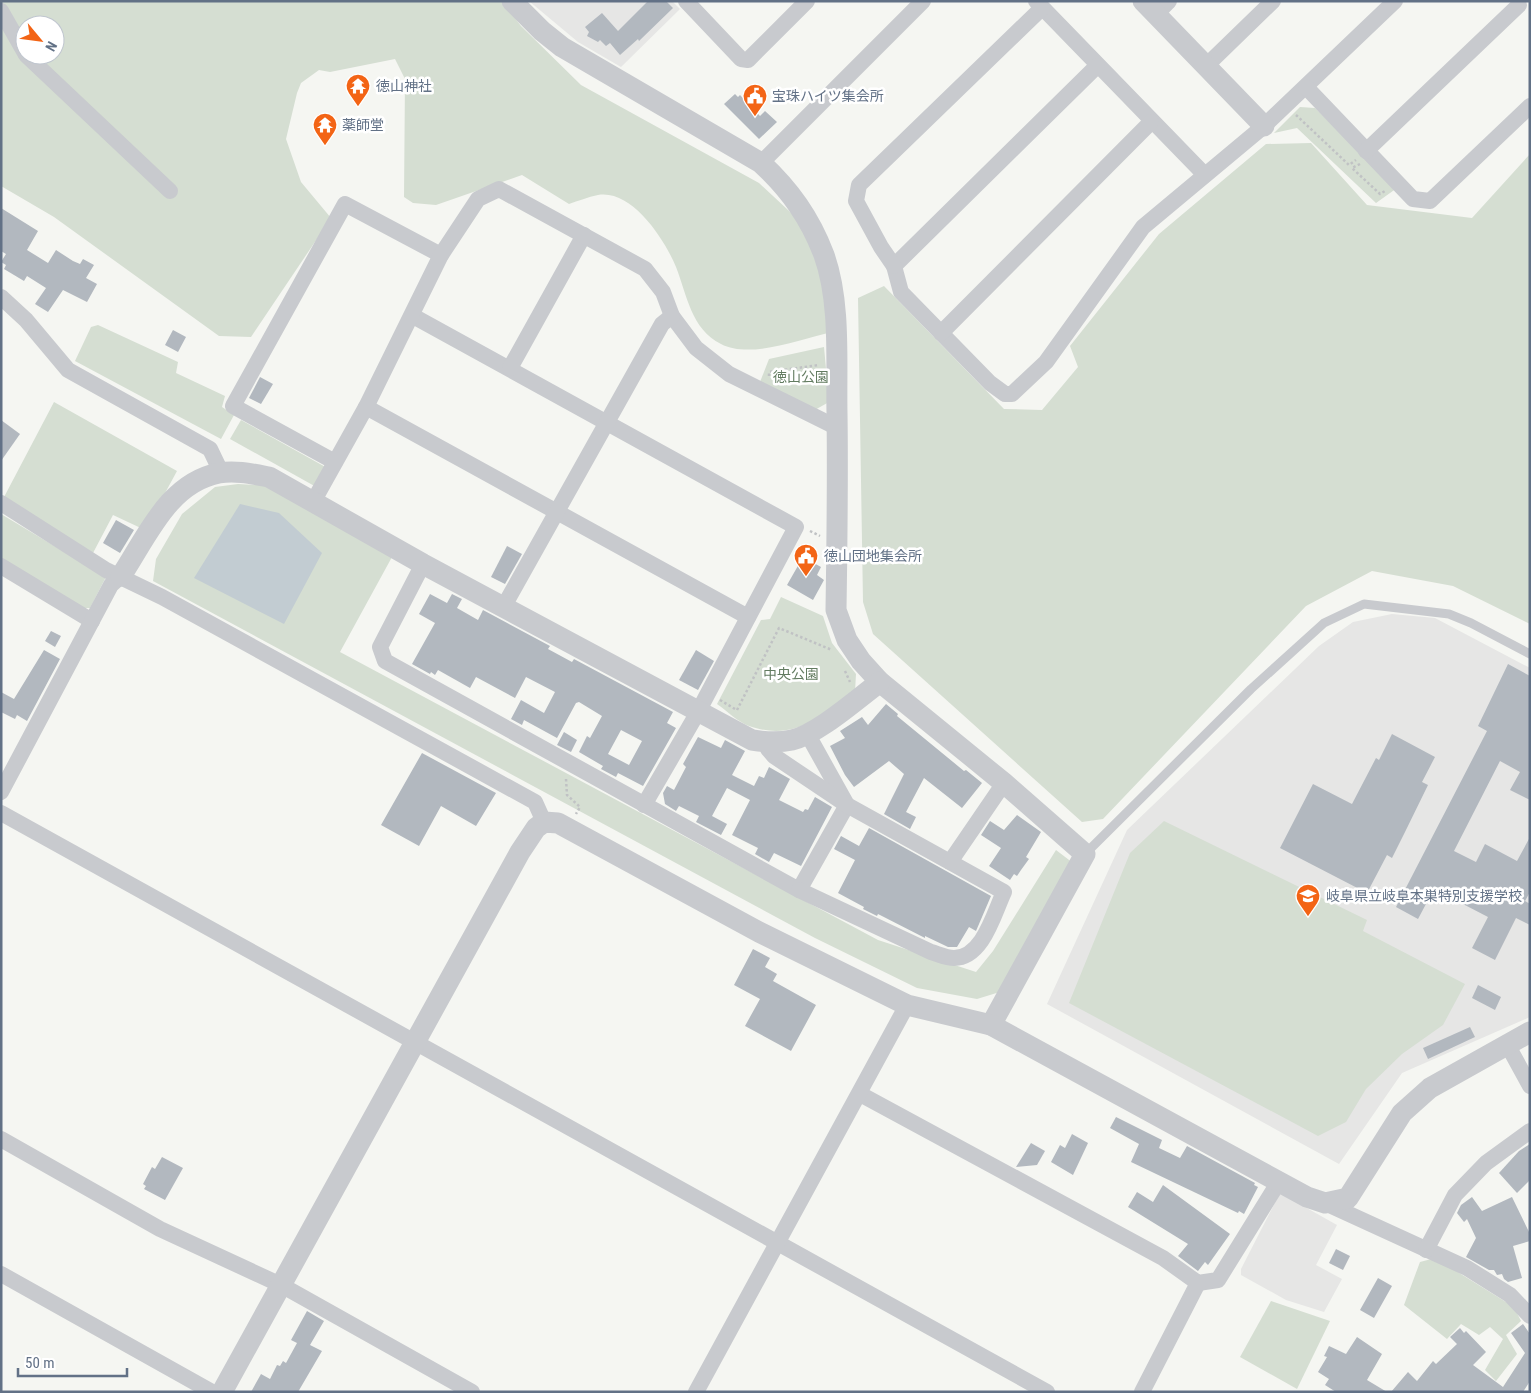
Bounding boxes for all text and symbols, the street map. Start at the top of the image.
north arrow [15,15,65,65]
text: N [42,39,60,54]
temple icon: 徳山神社 [345,73,371,107]
place label: 徳山神社 [376,78,432,94]
public building icon: 宝珠ハイツ集会所 [742,83,768,117]
place label: 宝珠ハイツ集会所 [772,88,884,104]
temple icon: 薬師堂 [312,112,338,146]
place label: 薬師堂 [342,117,384,133]
park label: 徳山公園 [773,369,829,385]
public building icon: 徳山団地集会所 [793,543,819,577]
place label: 徳山団地集会所 [824,548,922,564]
park label: 中央公園 [763,666,819,682]
school or university icon: 岐阜県立岐阜本巣特別支援学校 [1295,883,1321,917]
place label: 岐阜県立岐阜本巣特別支援学校 [1326,888,1522,904]
scale bar [18,1346,126,1378]
text: 50 m [25,1354,55,1372]

